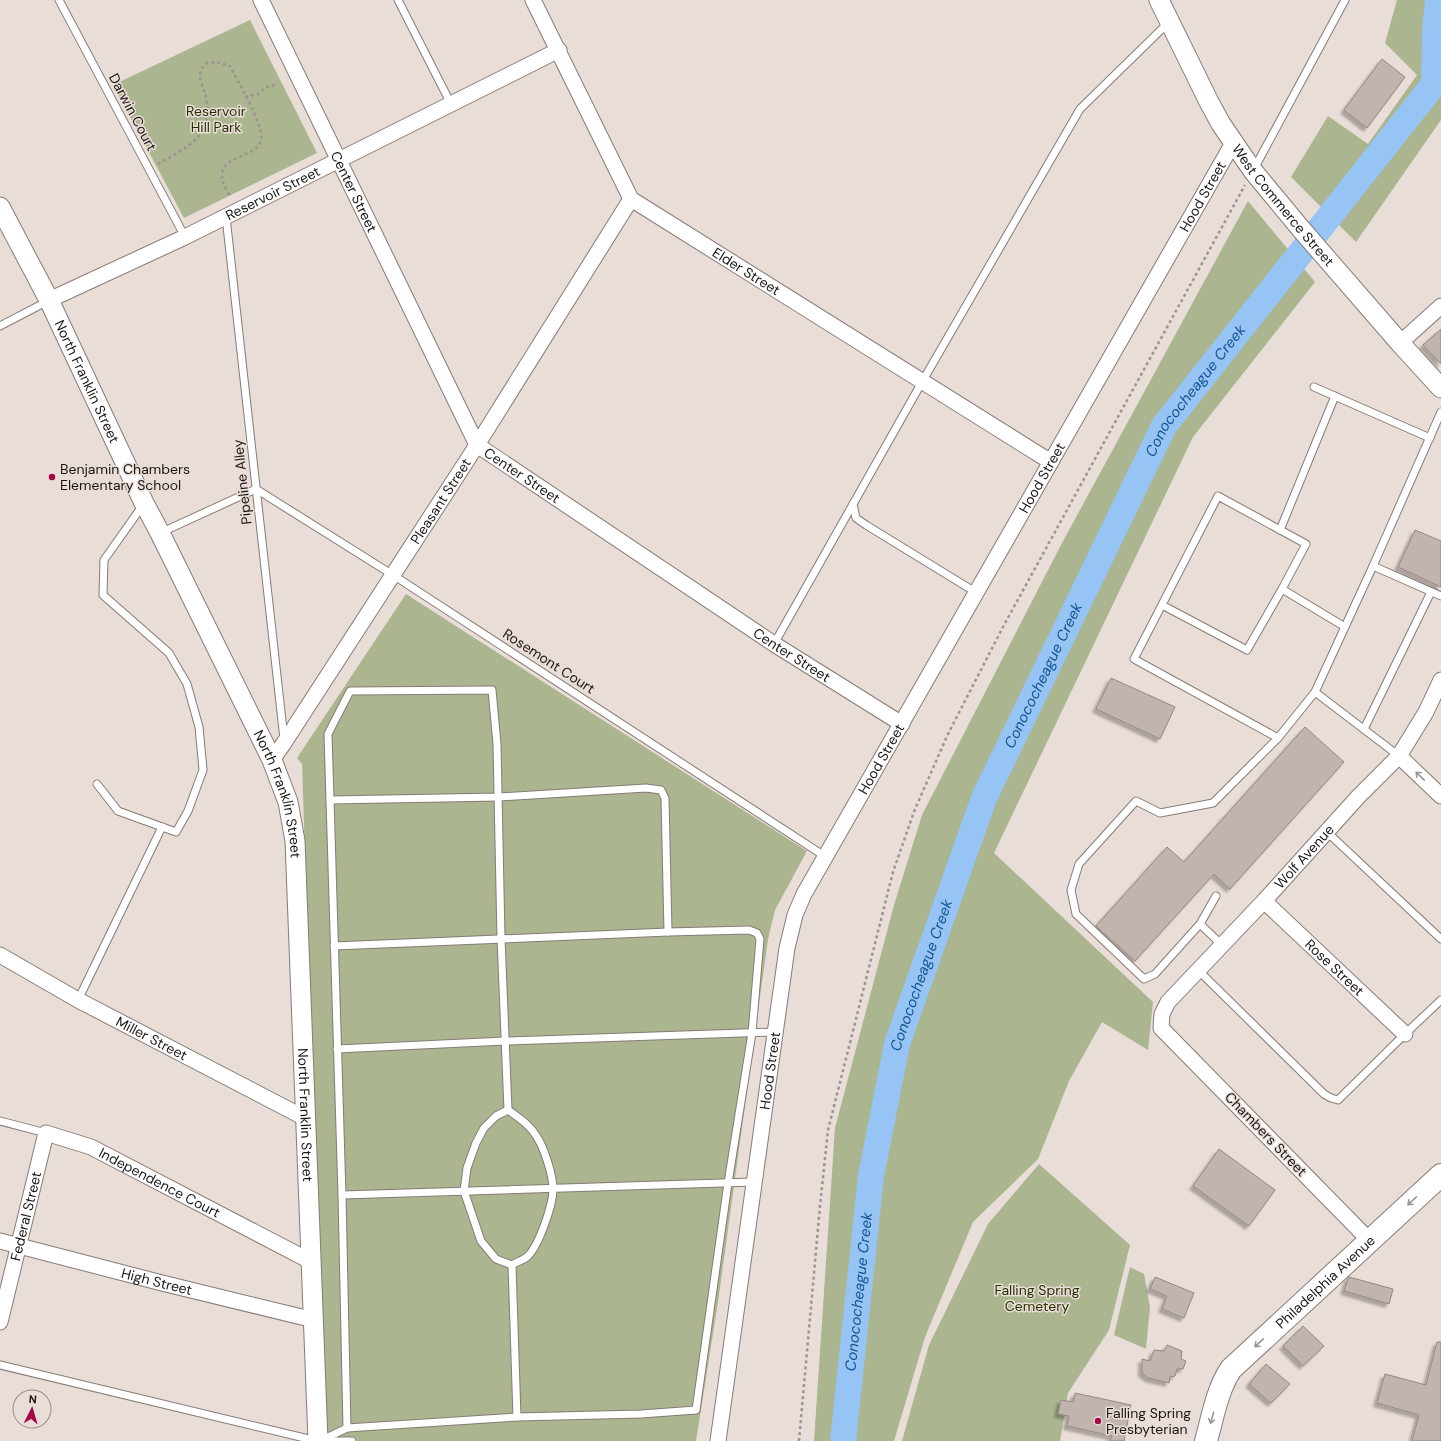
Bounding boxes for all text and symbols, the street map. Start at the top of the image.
street label: Darwin Court [105,70,161,154]
park label: Reservoir Hill Park [186,102,246,136]
street label: West Commerce Street [1228,141,1338,270]
street label: Center Street [327,148,381,235]
street label: Hood Street [1175,158,1230,235]
street label: Reservoir Street [222,162,323,224]
street label: Elder Street [709,243,784,299]
street label: North Franklin Street [51,317,124,446]
water label: Conococheague Creek [1141,320,1251,460]
street label: Pipeline Alley [229,438,255,525]
street label: Hood Street [1015,439,1069,516]
street label: Center Street [481,443,564,507]
street label: Pleasant Street [406,455,475,547]
place label: Benjamin Chambers Elementary School [60,460,190,494]
marker: Benjamin Chambers Elementary School [47,472,57,482]
water label: Conococheague Creek [999,599,1087,752]
street label: Center Street [750,624,834,686]
street label: Rosemont Court [500,625,598,697]
street label: Hood Street [854,721,908,798]
street label: North Franklin Street [250,727,305,858]
one-way arrow [1415,771,1425,781]
street label: Wolf Avenue [1270,821,1338,892]
water label: Conococheague Creek [886,896,957,1053]
street label: Rose Street [1301,935,1368,1000]
street label: Miller Street [113,1012,190,1064]
street label: Hood Street [755,1031,784,1111]
street label: North Franklin Street [294,1048,317,1182]
street label: Chambers Street [1221,1088,1311,1180]
street label: Independence Court [96,1144,223,1222]
street label: Federal Street [6,1170,45,1263]
one-way arrow [1407,1197,1418,1206]
water label: Conococheague Creek [840,1211,877,1372]
street label: Philadelphia Avenue [1272,1231,1379,1332]
street label: High Street [120,1264,194,1299]
park label: Falling Spring Cemetery [994,1281,1080,1315]
one-way arrow [1254,1338,1264,1347]
north arrow [12,1389,52,1429]
text: N [28,1392,37,1406]
place label: Falling Spring Presbyterian [1106,1404,1191,1438]
one-way arrow [1208,1411,1215,1424]
marker: Falling Spring Presbyterian [1093,1416,1103,1426]

